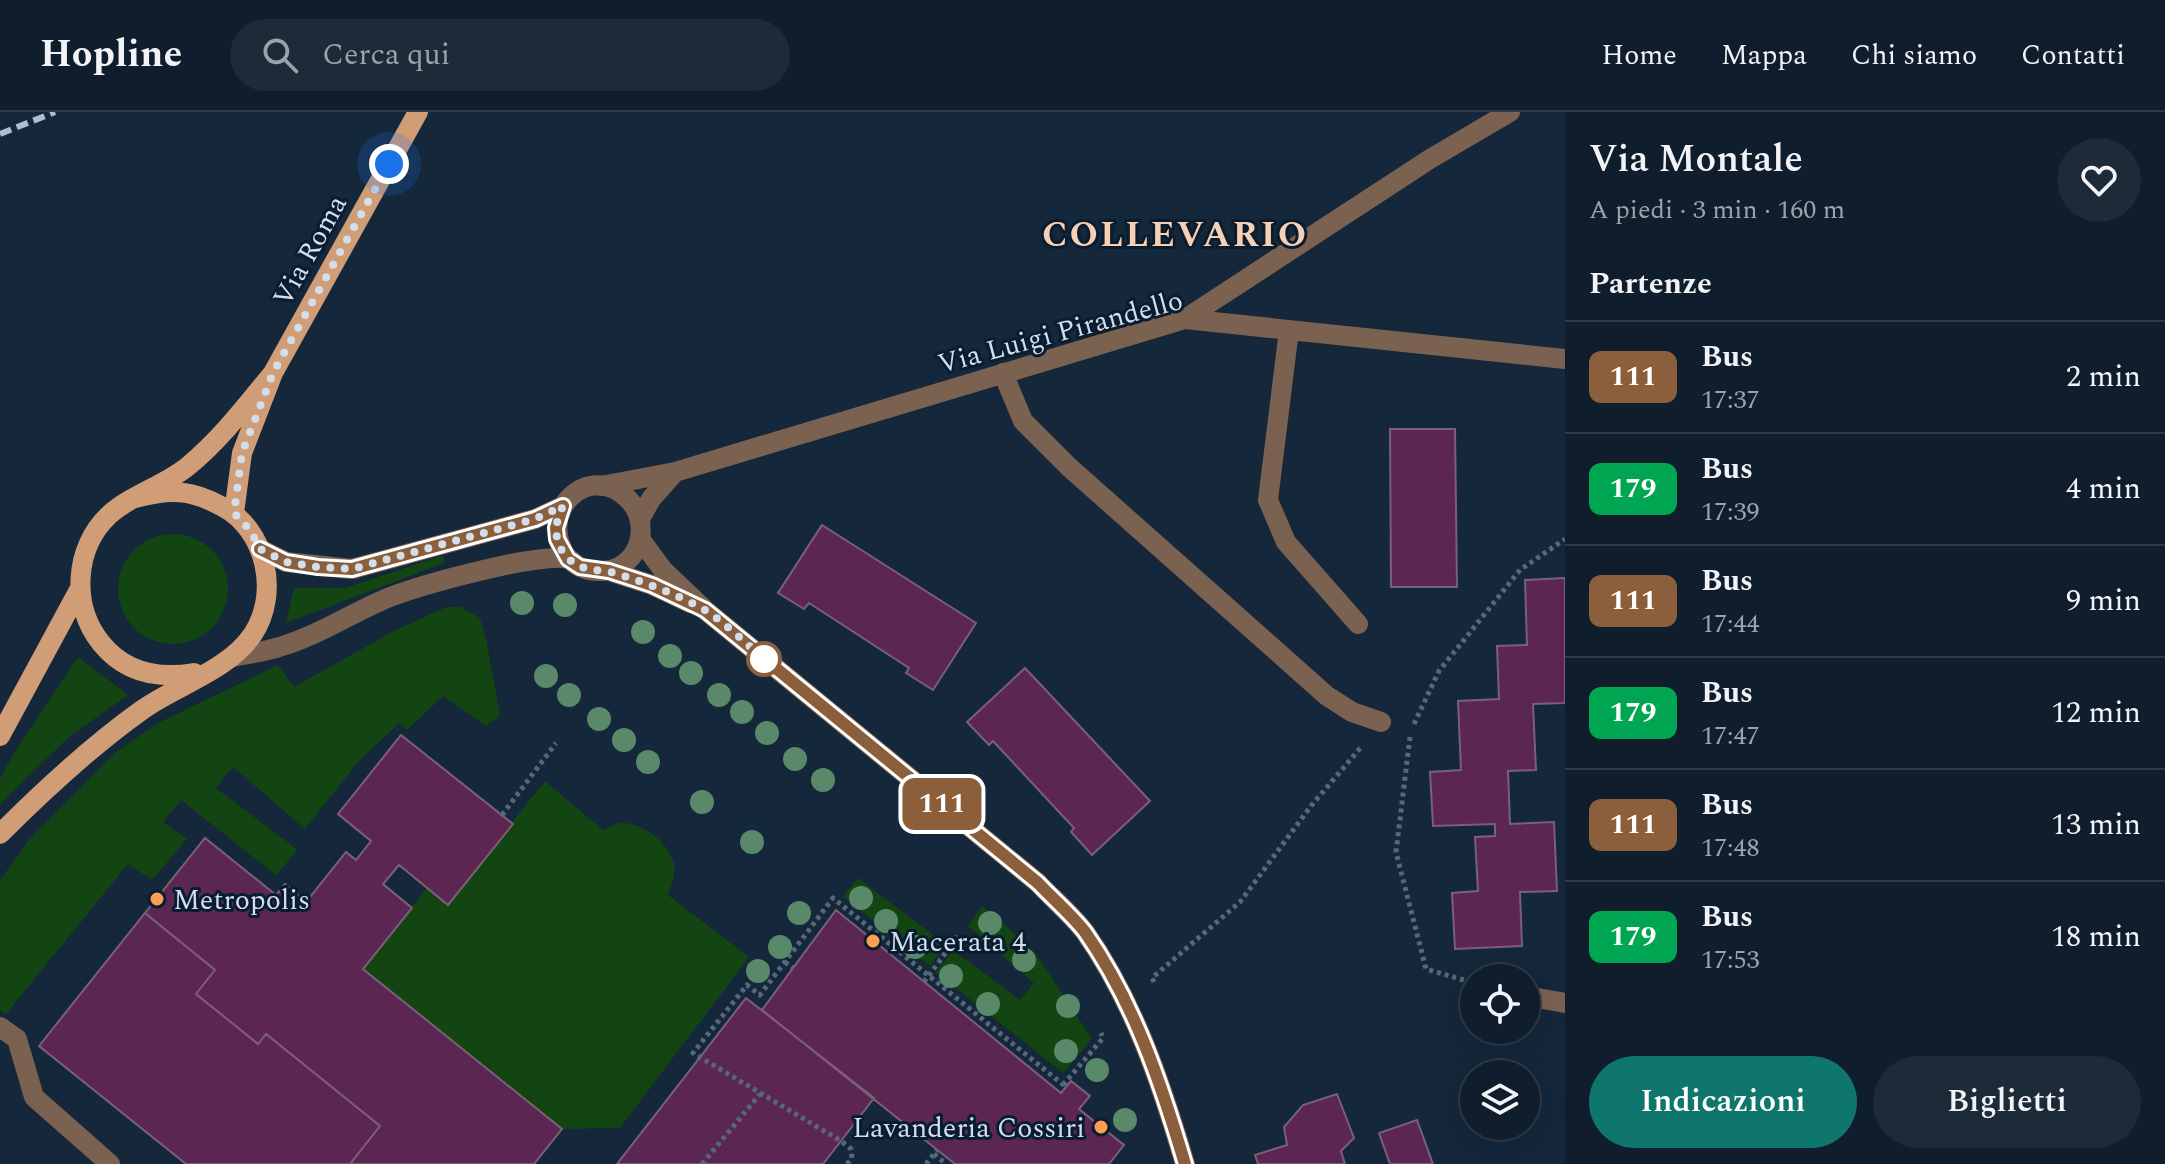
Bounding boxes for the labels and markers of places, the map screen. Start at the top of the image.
unlabelled marker [747,642,781,676]
place label: Metropolis [173,879,310,922]
marker: Metropolis [148,890,166,908]
place label: Macerata 4 [889,921,1026,964]
marker: Macerata 4 [864,932,882,950]
place label: Lavanderia Cossiri [852,1107,1085,1150]
marker: Lavanderia Cossiri [1092,1118,1110,1136]

